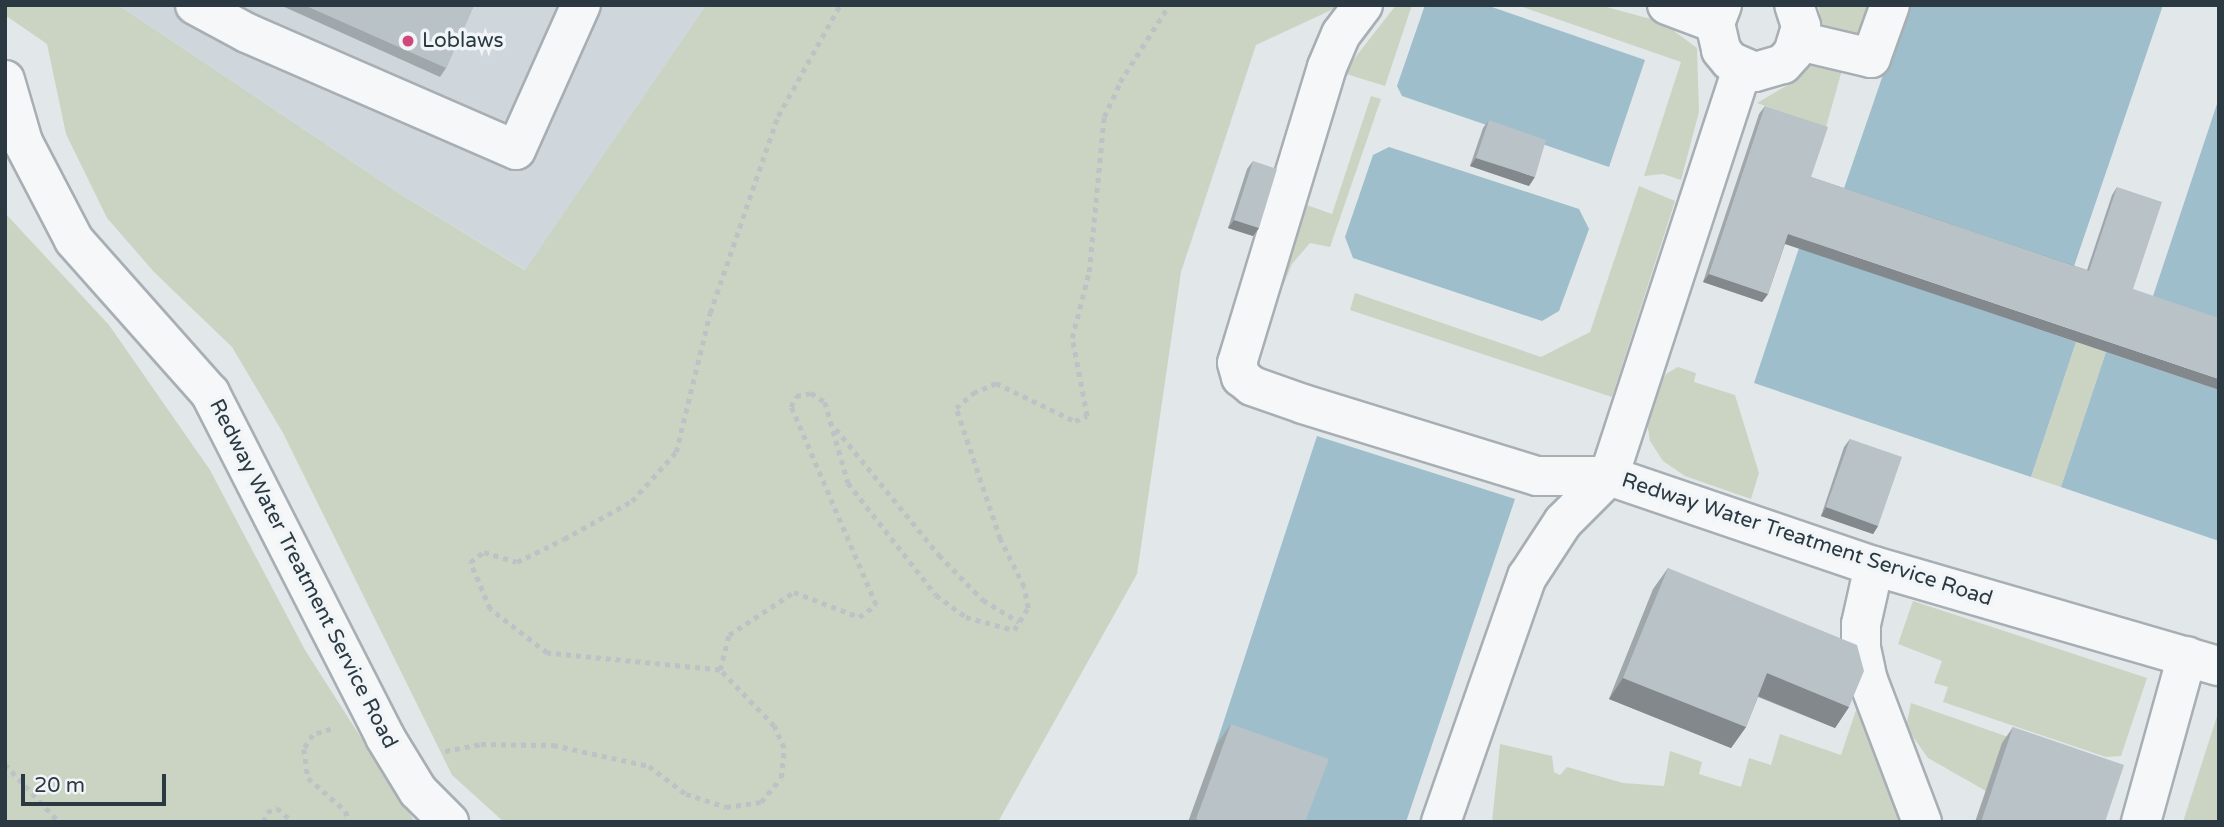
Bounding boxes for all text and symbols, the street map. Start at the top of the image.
place label: Loblaws [422,28,504,54]
marker: Loblaws [400,33,416,49]
street label: Redway Water Treatment Service Road [204,395,402,753]
street label: Redway Water Treatment Service Road [1618,468,1996,612]
scale bar [24,760,170,804]
text: 20 m [34,773,85,798]

